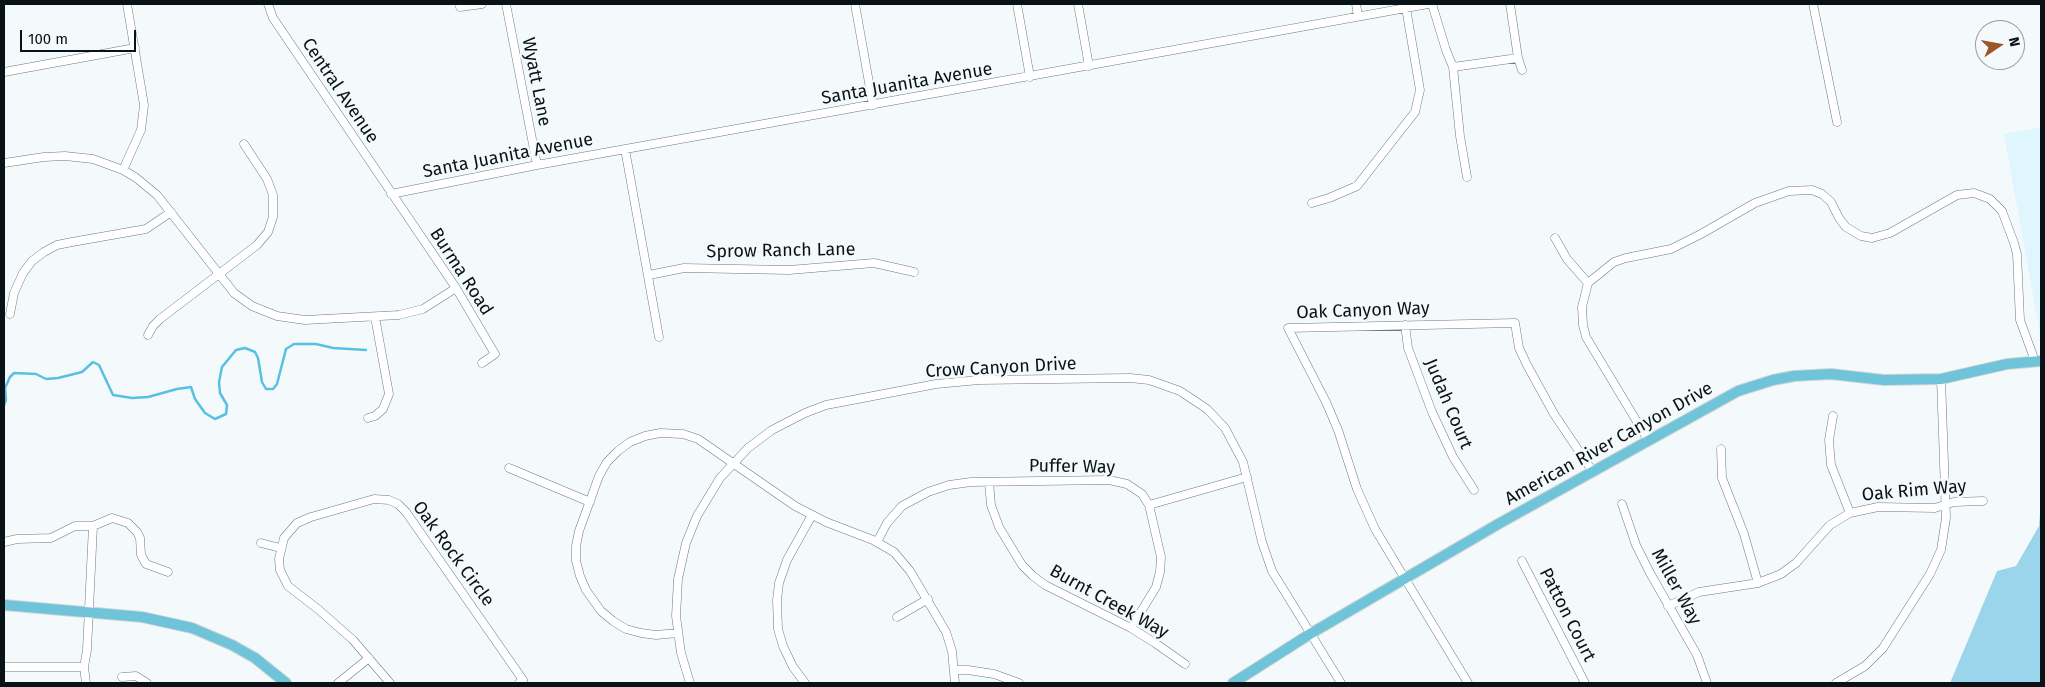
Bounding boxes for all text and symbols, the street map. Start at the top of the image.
scale bar [22,20,139,52]
north arrow [1975,20,2025,70]
text: 100 m [28,30,68,48]
street label: Central Avenue [297,34,383,148]
street label: Wyatt Lane [517,36,555,128]
text: N [2005,36,2023,48]
street label: Santa Juanita Avenue [820,58,994,110]
street label: Santa Juanita Avenue [421,129,595,183]
street label: Burma Road [425,224,497,320]
street label: Sprow Ranch Lane [706,239,856,263]
street label: Oak Canyon Way [1296,298,1430,324]
street label: Crow Canyon Drive [925,353,1077,383]
street label: Judah Court [1419,356,1477,452]
street label: American River Canyon Drive [1501,378,1717,510]
street label: Puffer Way [1029,455,1115,479]
street label: Oak Rim Way [1861,476,1967,506]
street label: Oak Rock Circle [408,497,498,611]
street label: Miller Way [1646,545,1706,629]
street label: Burnt Creek Way [1046,560,1172,644]
street label: Patton Court [1534,565,1600,665]

